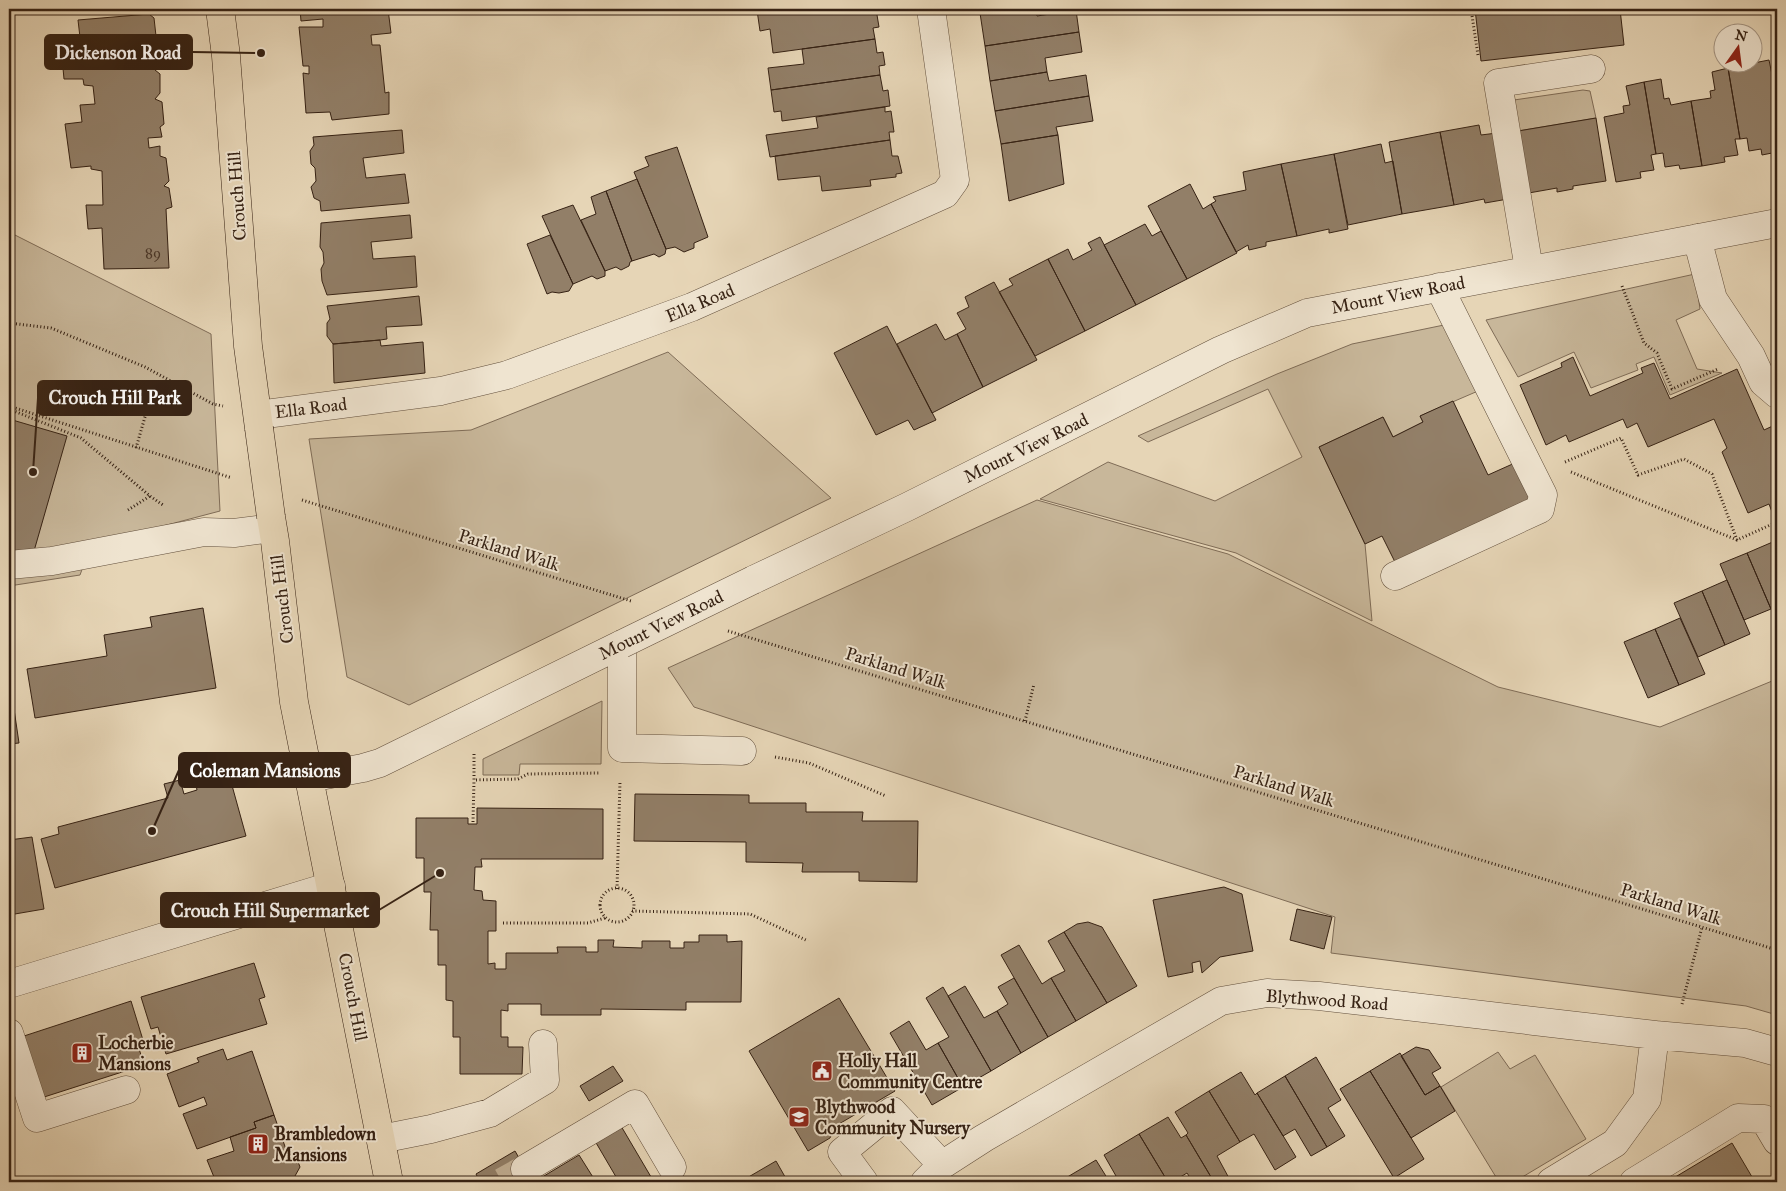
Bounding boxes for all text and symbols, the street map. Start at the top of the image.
north arrow [1714,22,1764,72]
text: N [1733,26,1749,46]
callout: Dickenson Road [45,35,192,69]
text: Dickenson Road [55,41,182,64]
street label: Crouch Hill [223,150,251,241]
house number: 89 [145,244,161,262]
street label: Mount View Road [1329,271,1467,319]
street label: Ella Road [662,279,738,327]
callout: Crouch Hill Park [38,381,191,415]
text: Crouch Hill Park [49,386,183,409]
street label: Ella Road [274,393,348,423]
street label: Mount View Road [960,408,1092,488]
street label: Parkland Walk [456,524,563,576]
street label: Crouch Hill [266,553,298,645]
street label: Mount View Road [595,585,727,665]
street label: Parkland Walk [843,642,950,694]
callout: Coleman Mansions [179,753,350,787]
text: Coleman Mansions [190,759,340,782]
street label: Parkland Walk [1231,760,1338,812]
street label: Parkland Walk [1618,878,1725,930]
callout: Crouch Hill Supermarket [161,893,379,927]
text: Crouch Hill Supermarket [171,899,369,923]
street label: Crouch Hill [334,951,372,1043]
street label: Blythwood Road [1265,985,1389,1015]
place label: Locherbie Mansions [98,1032,174,1075]
building icon: Locherbie Mansions [70,1041,94,1065]
place label: Holly Hall Community Centre [838,1050,983,1094]
public building icon: Holly Hall Community Centre [810,1059,834,1083]
place label: Blythwood Community Nursery [815,1096,972,1140]
school or university icon: Blythwood Community Nursery [787,1105,811,1129]
place label: Brambledown Mansions [274,1123,376,1166]
building icon: Brambledown Mansions [246,1132,270,1156]

